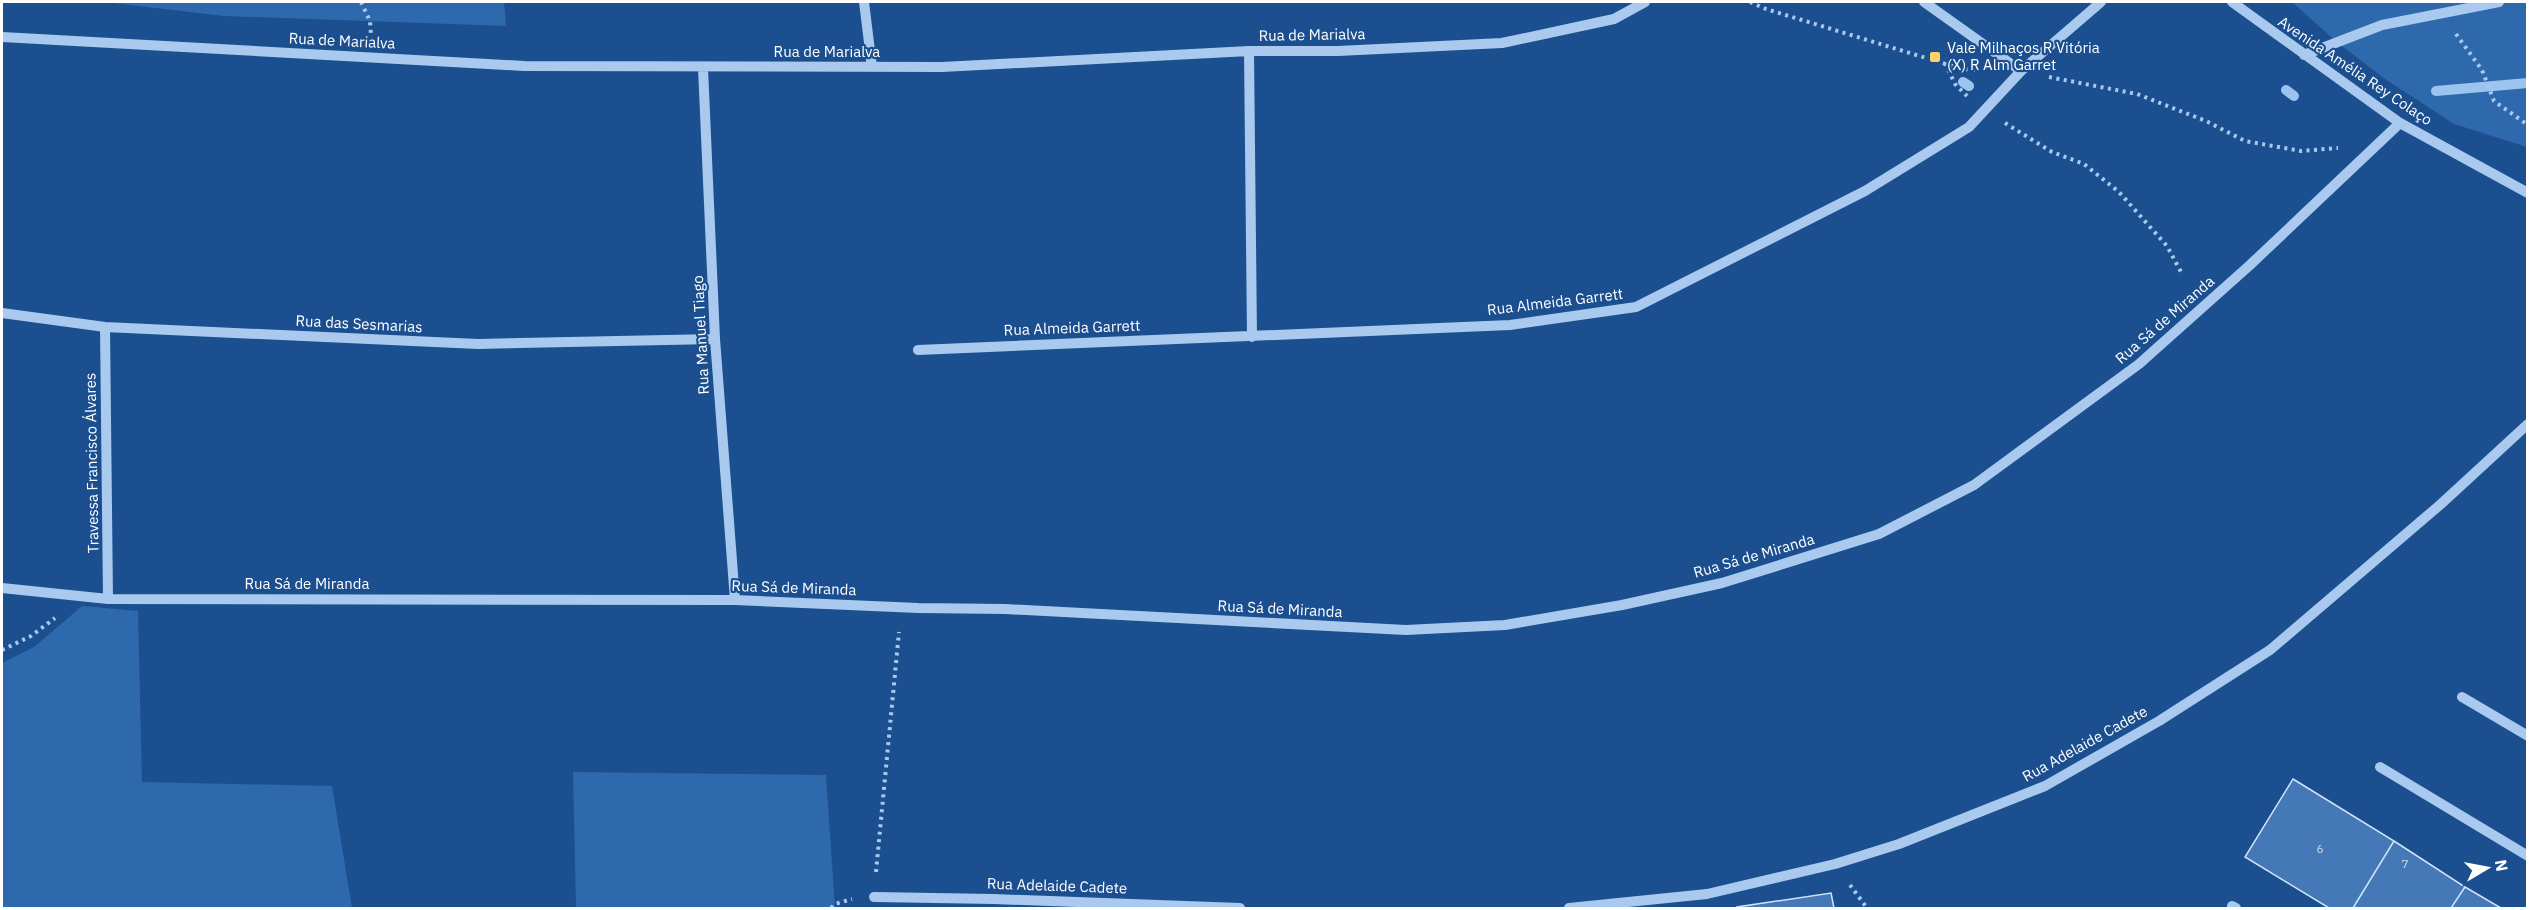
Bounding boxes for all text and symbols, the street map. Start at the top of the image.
street label: Avenida Amélia Rey Colaço [2275,12,2436,129]
street label: Rua de Marialva [1258,24,1366,45]
street label: Rua de Marialva [288,28,396,53]
place label: Vale Milhaços R Vitória (X) R Alm Garret [1947,38,2100,74]
street label: Rua de Marialva [774,42,880,61]
marker: Vale Milhaços R Vitória (X) R Alm Garret [1928,50,1942,64]
street label: Rua Sá de Miranda [2111,271,2218,368]
street label: Rua Manuel Tiago [688,275,713,395]
street label: Rua Almeida Garrett [1486,284,1624,319]
street label: Rua das Sesmarias [295,311,423,336]
street label: Rua Almeida Garrett [1003,316,1141,339]
street label: Travessa Francisco Álvares [80,373,103,553]
street label: Rua Sá de Miranda [1691,529,1817,582]
street label: Rua Sá de Miranda [244,574,370,593]
street label: Rua Sá de Miranda [731,576,857,599]
street label: Rua Sá de Miranda [1217,596,1343,621]
street label: Rua Adelaide Cadete [2019,701,2151,786]
north arrow [2457,838,2517,898]
house number: 6 [2316,841,2324,856]
house number: 7 [2401,856,2409,871]
text: N [2491,858,2513,873]
street label: Rua Adelaide Cadete [987,874,1127,897]

